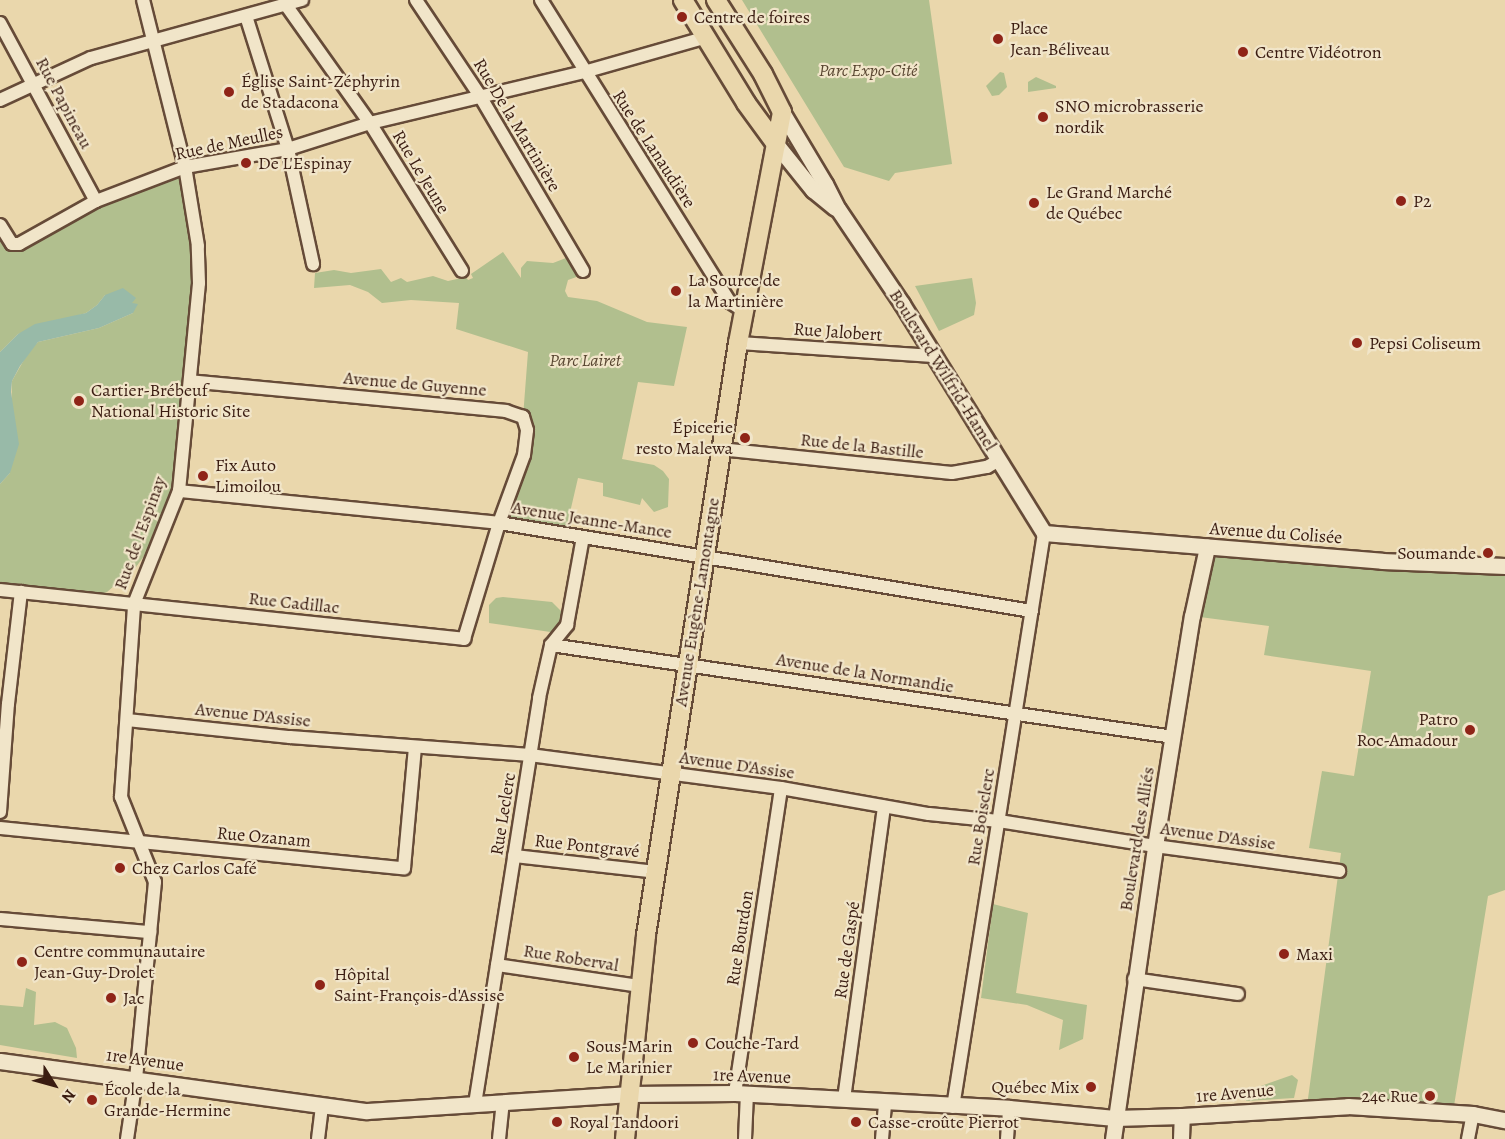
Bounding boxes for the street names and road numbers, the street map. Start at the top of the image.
street label: Rue Papineau [31,54,97,152]
street label: Rue De la Martinière [469,54,565,196]
street label: Rue de Lanaudière [608,86,700,212]
street label: Rue de Meulles [173,121,285,165]
street label: Rue Le Jeune [388,126,454,218]
street label: Boulevard Wilfrid-Hamel [885,285,1001,455]
street label: Rue Jalobert [793,318,883,346]
street label: Avenue de Guyenne [343,367,487,401]
street label: Rue de la Bastille [799,429,925,463]
street label: Rue de l'Espinay [109,473,171,593]
street label: Avenue Eugène-Lamontagne [670,496,724,708]
street label: Avenue Jeanne-Mance [510,497,674,543]
street label: Avenue du Colisée [1209,518,1343,548]
street label: Rue Cadillac [248,588,340,618]
street label: Avenue de la Normandie [775,648,955,698]
street label: Avenue D'Assise [194,698,312,732]
street label: Avenue D'Assise [678,746,796,784]
street label: Boulevard des Alliés [1115,765,1159,913]
street label: Rue Boisclerc [963,767,999,867]
street label: Rue Leclerc [486,771,520,857]
street label: Avenue D'Assise [1159,817,1277,855]
street label: Rue Ozanam [216,822,312,852]
street label: Rue Pontgravé [534,830,640,862]
street label: Rue Bourdon [722,889,758,987]
street label: Rue de Gaspé [829,900,865,1000]
street label: Rue Roberval [522,940,620,976]
street label: 1re Avenue [105,1044,185,1076]
street label: 1re Avenue [713,1064,791,1088]
street label: 1re Avenue [1195,1079,1275,1107]

